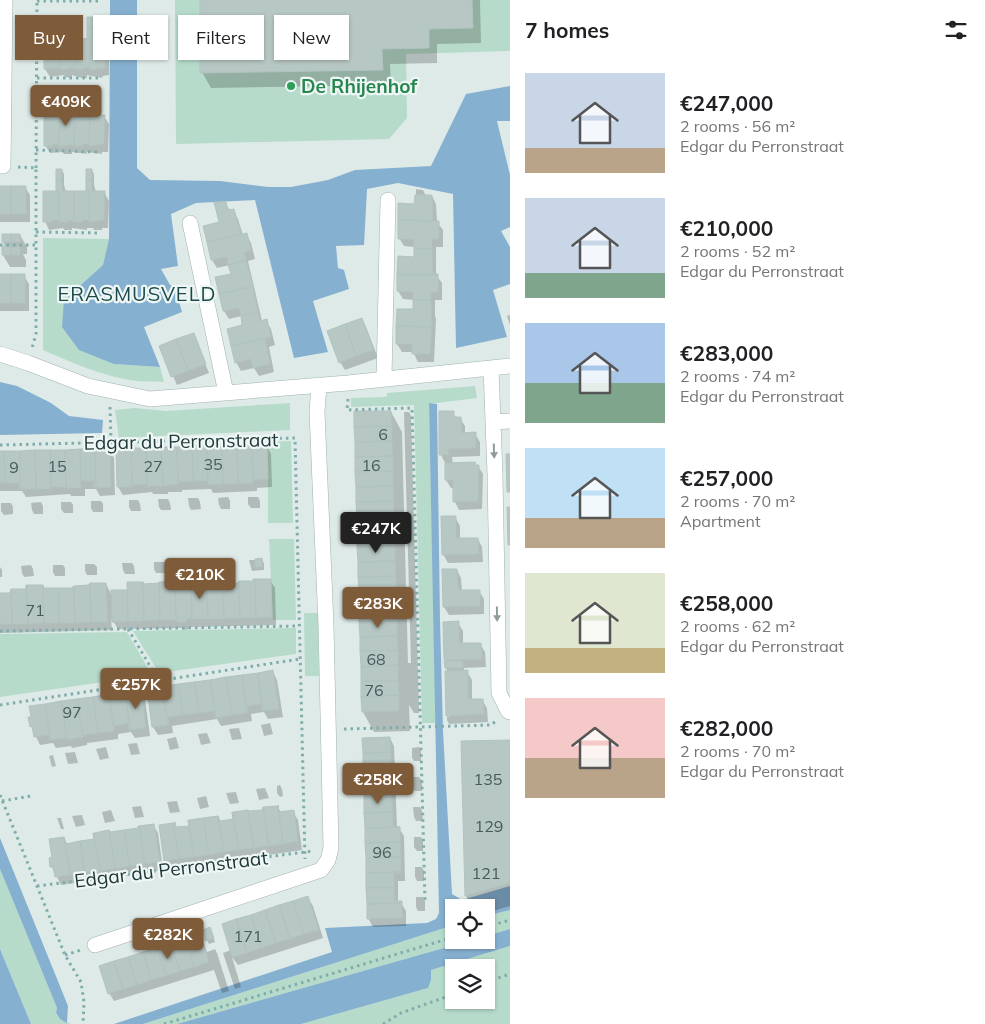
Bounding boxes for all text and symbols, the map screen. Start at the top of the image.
chip: Buy [15,15,83,60]
chip: Rent [93,15,168,60]
chip: Filters [178,15,264,60]
chip: New [274,15,349,60]
icon: filters [942,16,970,44]
text: 7 homes [525,17,609,43]
place label: De Rhijenhof [301,74,418,98]
marker: De Rhijenhof [285,80,297,92]
pin: €409K [31,84,101,127]
text: €247,000 [680,90,773,116]
text: €409K [41,91,91,111]
icon: home [565,93,625,153]
text: 2 rooms · 56 m² [680,116,795,136]
text: Edgar du Perronstraat [680,136,844,156]
text: €210,000 [680,215,773,241]
icon: home [565,218,625,278]
text: 2 rooms · 52 m² [680,241,795,261]
text: Edgar du Perronstraat [680,261,844,281]
district label: ERASMUSVELD [58,281,216,306]
text: €283,000 [680,340,773,366]
icon: home [565,343,625,403]
text: 2 rooms · 74 m² [680,366,795,386]
text: Edgar du Perronstraat [680,386,844,406]
house number: 6 [378,424,388,444]
street label: Edgar du Perronstraat [83,427,279,455]
one-way arrow [491,444,499,460]
house number: 35 [203,454,223,474]
house number: 16 [361,455,381,475]
house number: 15 [47,456,67,476]
house number: 27 [143,456,163,476]
house number: 9 [9,457,19,477]
text: €257,000 [680,465,773,491]
icon: home [565,468,625,528]
text: 2 rooms · 70 m² [680,491,795,511]
text: Apartment [680,511,761,531]
pin: €247K [341,512,411,554]
text: €247K [351,518,401,538]
pin: €210K [165,558,235,600]
text: €210K [175,564,225,584]
pin: €283K [343,586,413,629]
text: €258,000 [680,590,773,616]
text: €283K [353,593,403,613]
icon: home [565,593,625,653]
house number: 71 [25,600,45,620]
one-way arrow [493,606,501,622]
text: 2 rooms · 62 m² [680,616,795,636]
text: Edgar du Perronstraat [680,636,844,656]
house number: 68 [366,649,386,669]
pin: €257K [101,668,171,710]
text: €257K [111,674,161,694]
house number: 76 [364,680,384,700]
house number: 97 [62,702,82,722]
text: €282,000 [680,715,773,741]
icon: home [565,718,625,778]
text: 2 rooms · 70 m² [680,741,795,761]
text: Edgar du Perronstraat [680,761,844,781]
pin: €258K [343,762,413,805]
text: €258K [353,769,403,789]
house number: 135 [474,769,502,789]
house number: 129 [475,816,503,836]
house number: 96 [372,842,392,862]
street label: Edgar du Perronstraat [73,845,269,893]
house number: 121 [472,863,500,883]
map controls [445,899,495,1009]
button: locate [445,899,495,949]
pin: €282K [133,918,203,960]
text: €282K [143,924,193,944]
house number: 171 [234,926,262,946]
button: layers [445,959,495,1009]

